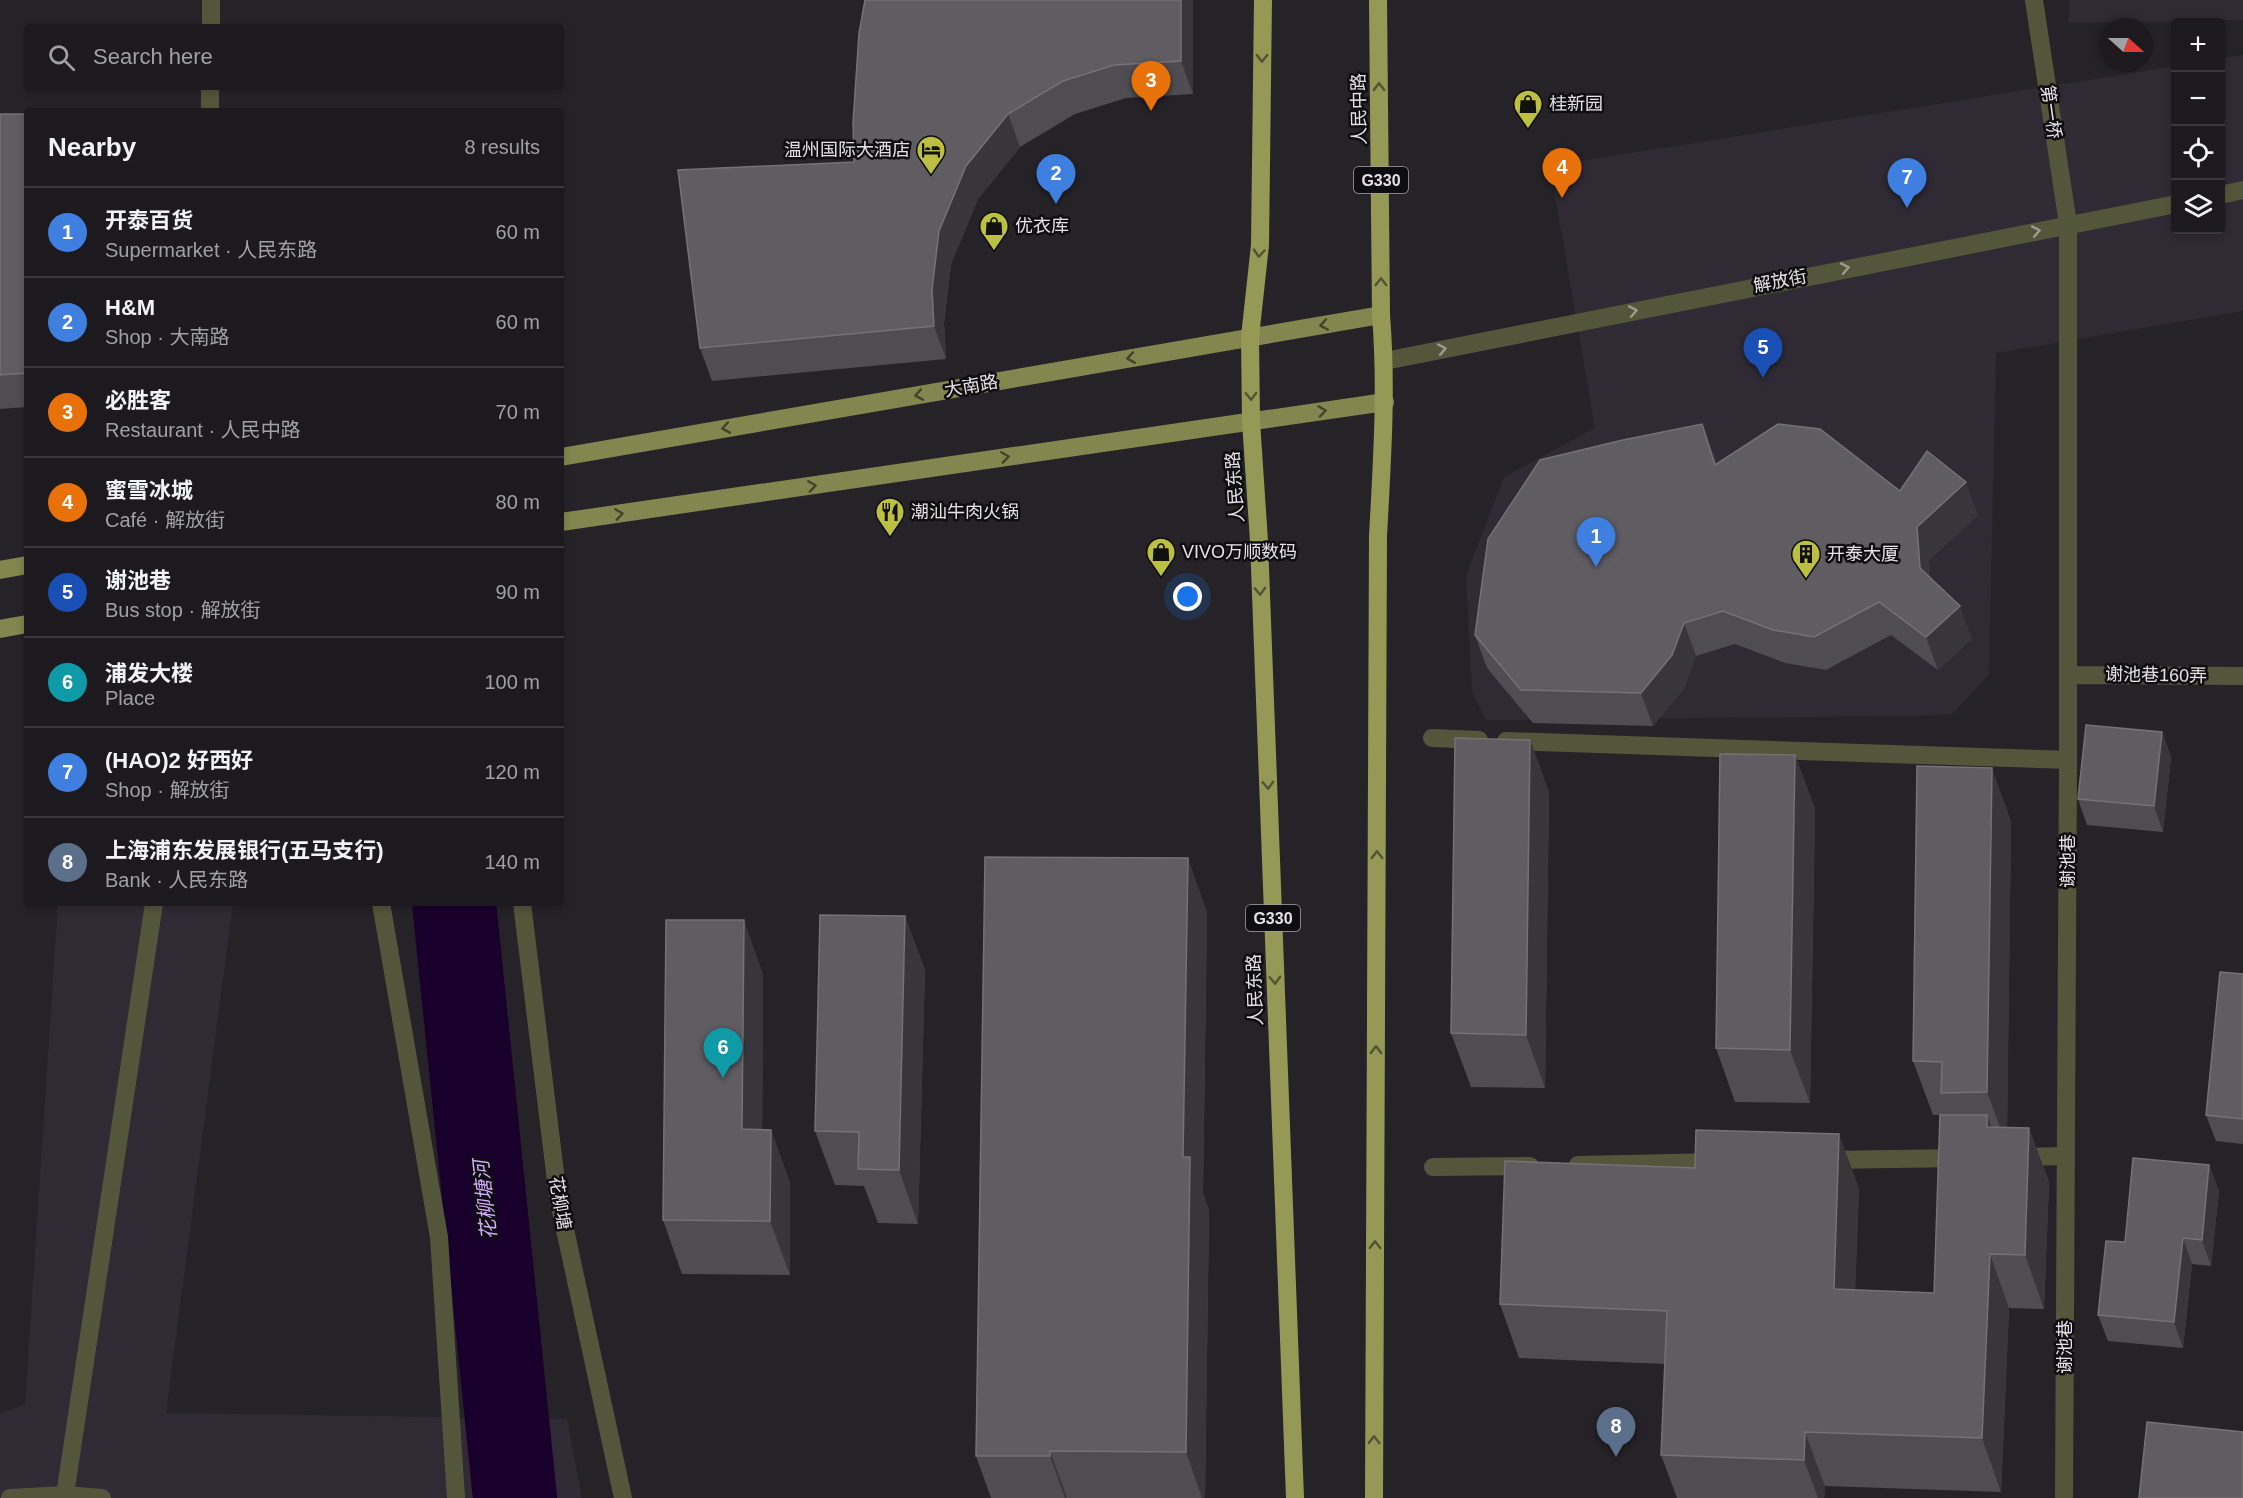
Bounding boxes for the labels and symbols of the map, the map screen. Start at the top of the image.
north arrow [2099,18,2153,72]
one-way arrow [1256,54,1268,63]
pin: 3 [1132,62,1170,111]
street label: 人民中路 [1348,73,1370,145]
one-way arrow [1373,82,1385,91]
street label: 第一桥 [2037,84,2065,140]
shop icon: 桂新园 [1512,88,1544,130]
place label: 桂新园 [1549,94,1603,114]
hotel icon: 温州国际大酒店 [915,134,947,176]
place label: 温州国际大酒店 [784,140,910,160]
pin: 4 [1542,148,1582,198]
pin: 2 [1036,154,1076,204]
pin: 7 [1888,158,1926,208]
road number: G330 [1354,167,1408,193]
shop icon: 优衣库 [978,210,1010,252]
place label: 优衣库 [1015,216,1069,236]
one-way arrow [2031,225,2041,238]
one-way arrow [1253,249,1266,258]
one-way arrow [1840,263,1850,276]
street label: 解放街 [1752,266,1808,296]
one-way arrow [1375,277,1387,286]
one-way arrow [1628,305,1638,318]
one-way arrow [1319,318,1329,331]
pin: 5 [1744,328,1782,378]
one-way arrow [1437,343,1447,356]
one-way arrow [1127,351,1137,364]
street label: 大南路 [943,371,999,401]
one-way arrow [914,388,924,401]
one-way arrow [1245,391,1257,400]
one-way arrow [1318,406,1327,418]
one-way arrow [722,422,731,434]
street label: 人民东路 [1223,450,1247,524]
one-way arrow [1000,452,1009,464]
one-way arrow [807,480,816,492]
restaurant icon: 潮汕牛肉火锅 [874,496,906,538]
place label: 潮汕牛肉火锅 [911,502,1019,522]
one-way arrow [614,508,624,520]
pin: 1 [1576,518,1616,567]
shop icon: VIVO万顺数码 [1145,536,1177,578]
building icon: 开泰大厦 [1790,538,1822,580]
place label: VIVO万顺数码 [1182,542,1297,562]
place label: 开泰大厦 [1827,544,1899,564]
your location [1173,582,1202,611]
one-way arrow [1254,586,1267,595]
street label: 谢池巷160弄 [2105,664,2207,686]
one-way arrow [1261,781,1274,790]
street label: 谢池巷 [2058,834,2078,888]
one-way arrow [1371,850,1383,859]
road number: G330 [1246,905,1300,931]
street label: 人民东路 [1244,954,1266,1026]
one-way arrow [1269,976,1282,985]
pin: 6 [704,1028,742,1078]
one-way arrow [1370,1045,1382,1054]
water label: 花柳塘河 [469,1155,500,1241]
street label: 花柳塘 [545,1175,575,1231]
one-way arrow [1369,1240,1381,1249]
street label: 谢池巷 [2055,1320,2075,1374]
pin: 8 [1596,1408,1636,1457]
one-way arrow [1368,1435,1380,1444]

